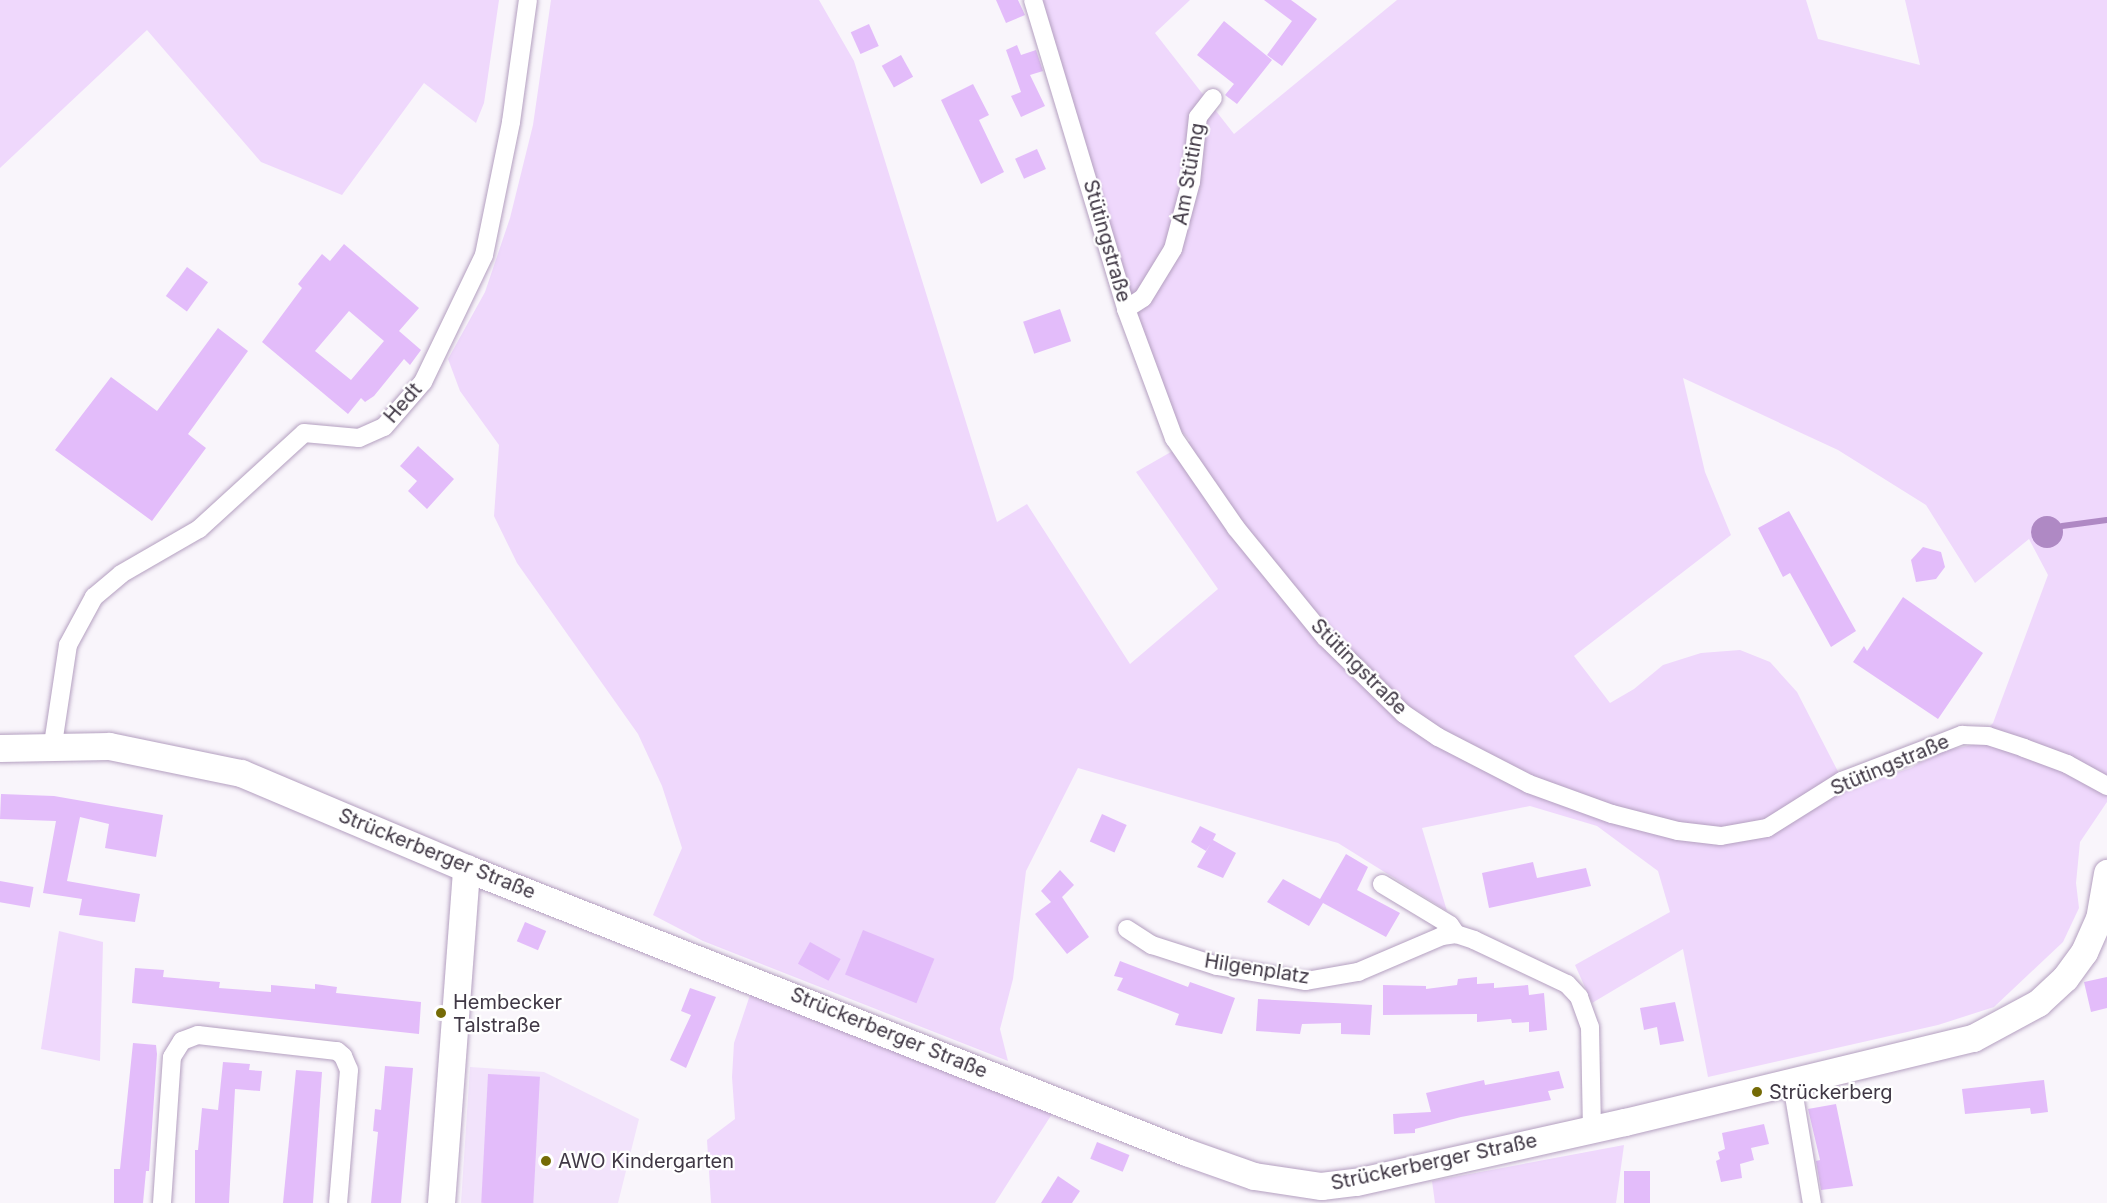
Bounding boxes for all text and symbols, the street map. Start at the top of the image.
street label: Am Stüting [1168,121,1210,227]
street label: Stütingstraße [1078,177,1136,305]
street label: Hedt [379,378,427,428]
street label: Stütingstraße [1306,614,1412,720]
street label: Stütingstraße [1827,729,1953,801]
street label: Strückerberger Straße [335,803,539,905]
street label: Hilgenplatz [1203,949,1311,989]
street label: Strückerberger Straße [787,982,991,1084]
place label: Hembecker Talstraße [453,990,562,1037]
marker: Hembecker Talstraße [434,1006,448,1020]
place label: Strückerberg [1769,1080,1893,1104]
marker: Strückerberg [1750,1085,1764,1099]
street label: Strückerberger Straße [1329,1128,1539,1196]
place label: AWO Kindergarten [558,1149,734,1173]
marker: AWO Kindergarten [539,1154,553,1168]

